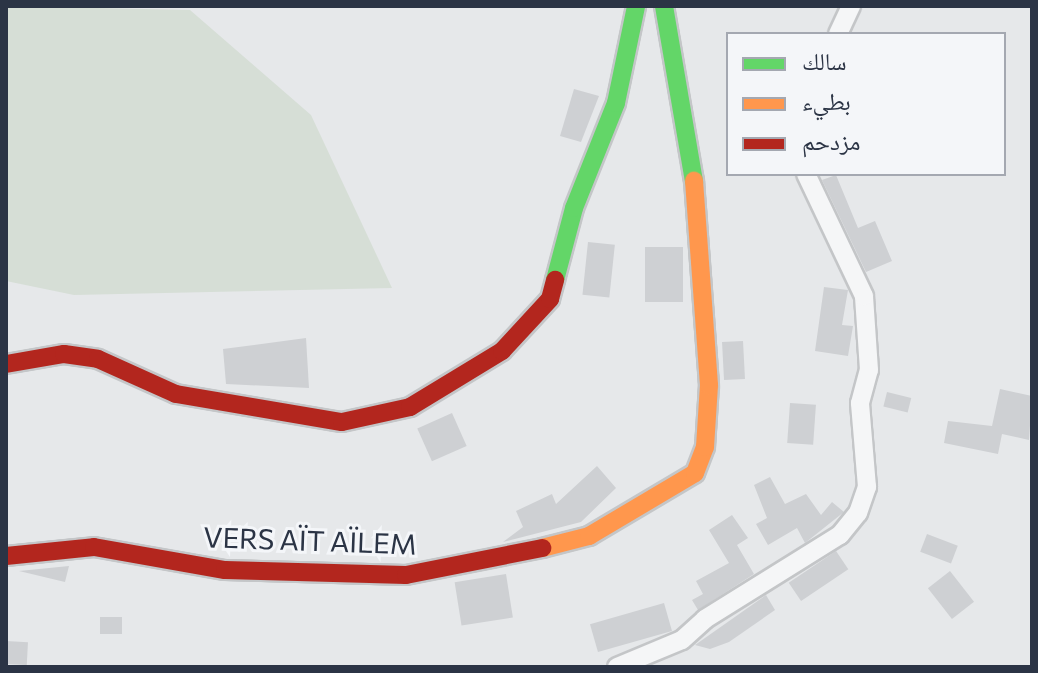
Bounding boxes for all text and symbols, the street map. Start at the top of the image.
legend [726,32,1006,176]
text: سالك [802,46,847,75]
text: بطيء [802,86,851,115]
text: مزدحم [802,126,861,155]
street label: VERS AÏT AÏLEM [203,519,417,561]

